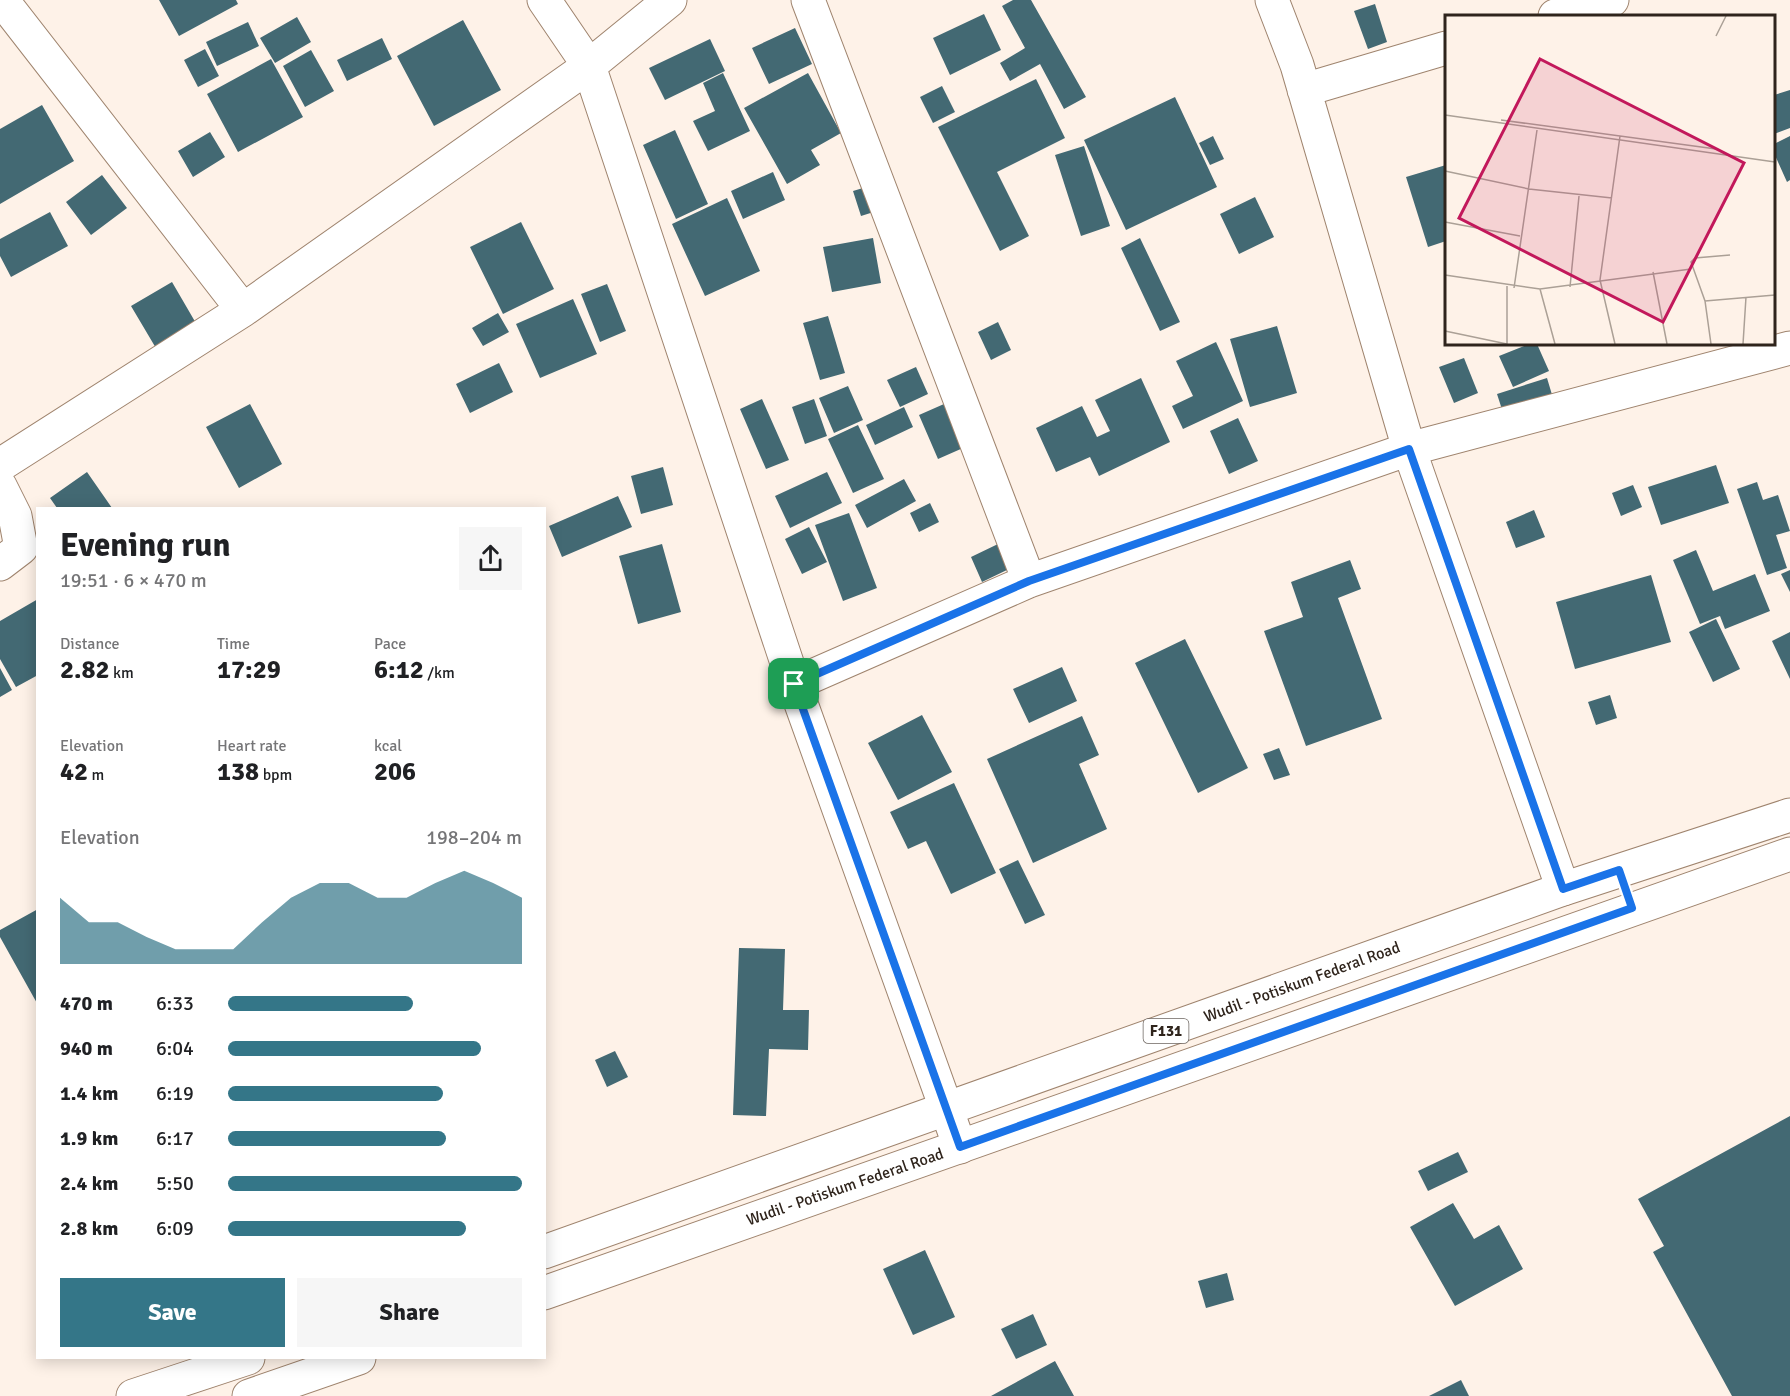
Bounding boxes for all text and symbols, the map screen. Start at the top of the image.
inset map [1445,15,1775,345]
text: Evening run [60,525,230,566]
button: share [459,527,522,590]
text: 19:51 · 6 × 470 m [60,568,207,593]
text: Distance [60,634,120,654]
text: Time [217,634,250,654]
text: Pace [374,634,406,654]
text: 2.82 [60,654,110,686]
text: 17:29 [217,654,281,686]
text: 6:12 [374,654,424,686]
pin [768,658,819,709]
text: km [110,663,134,683]
text: /km [424,663,455,683]
icon: arrive [777,667,810,700]
text: Elevation [60,736,124,756]
text: Heart rate [217,736,286,756]
text: kcal [374,736,402,756]
text: 42 [60,756,88,788]
text: 138 [217,756,259,788]
text: 206 [374,756,416,788]
text: m [88,765,104,785]
text: bpm [259,765,292,785]
text: Elevation [60,825,140,850]
text: 198–204 m [426,825,522,850]
street label: Wudil - Potiskum Federal Road [1201,937,1403,1027]
text: 470 m [60,991,113,1016]
text: 6:33 [156,991,194,1016]
road number: F131 [1144,1019,1188,1043]
text: 940 m [60,1036,113,1061]
text: 6:04 [156,1036,194,1061]
text: 1.4 km [60,1081,118,1106]
text: 6:19 [156,1081,194,1106]
text: 1.9 km [60,1126,118,1151]
text: 6:17 [156,1126,194,1151]
street label: Wudil - Potiskum Federal Road [744,1144,946,1230]
text: 2.4 km [60,1171,118,1196]
text: 5:50 [156,1171,194,1196]
text: 2.8 km [60,1216,118,1241]
text: 6:09 [156,1216,194,1241]
button: Save [60,1278,285,1347]
button: Share [297,1278,522,1347]

